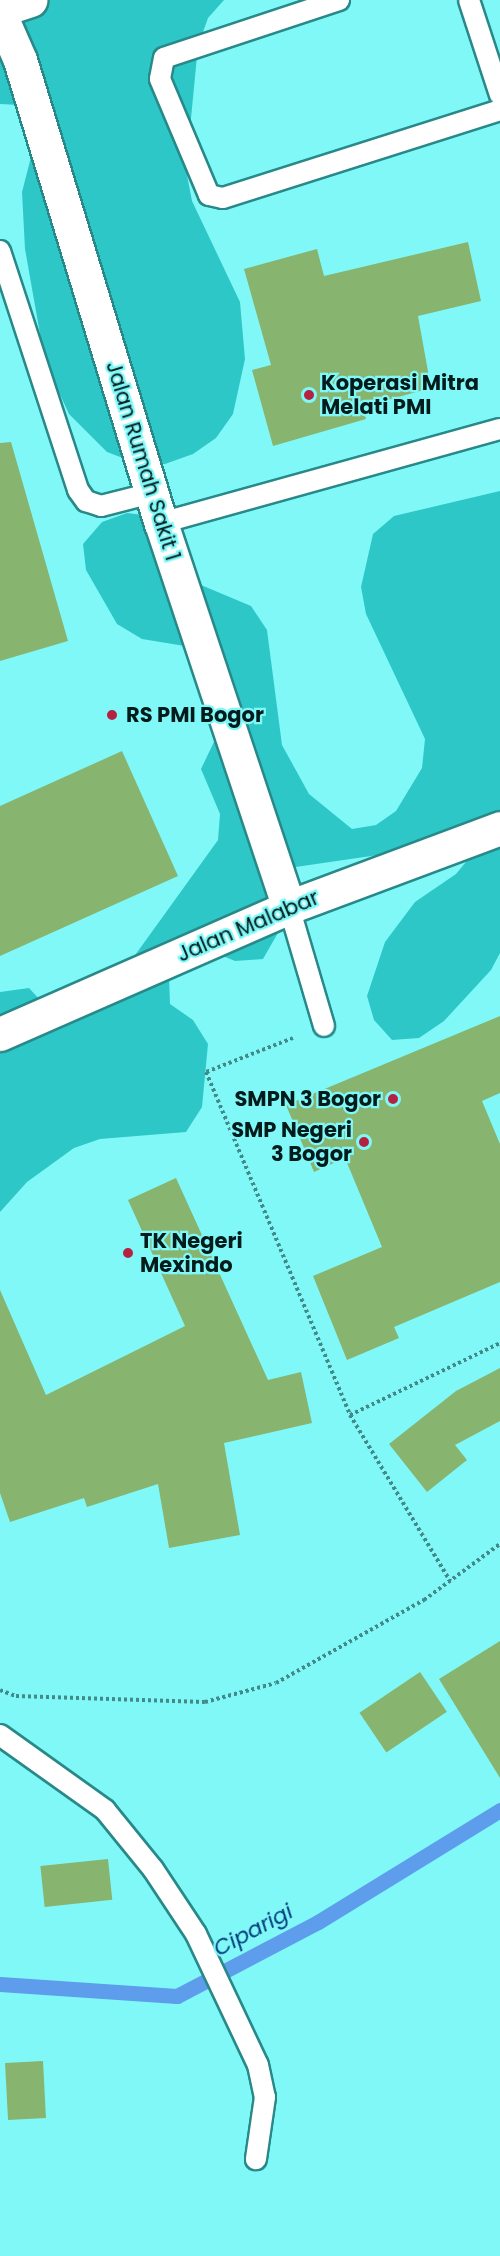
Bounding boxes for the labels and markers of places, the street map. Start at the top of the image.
place label: Koperasi Mitra Melati PMI [321,370,479,420]
marker: Koperasi Mitra Melati PMI [302,388,316,402]
place label: RS PMI Bogor [126,702,264,728]
marker: RS PMI Bogor [103,706,121,724]
place label: SMPN 3 Bogor [234,1086,381,1112]
marker: SMPN 3 Bogor [386,1092,400,1106]
place label: SMP Negeri 3 Bogor [231,1117,352,1167]
marker: SMP Negeri 3 Bogor [357,1135,371,1149]
place label: TK Negeri Mexindo [140,1228,243,1278]
marker: TK Negeri Mexindo [121,1246,135,1260]

